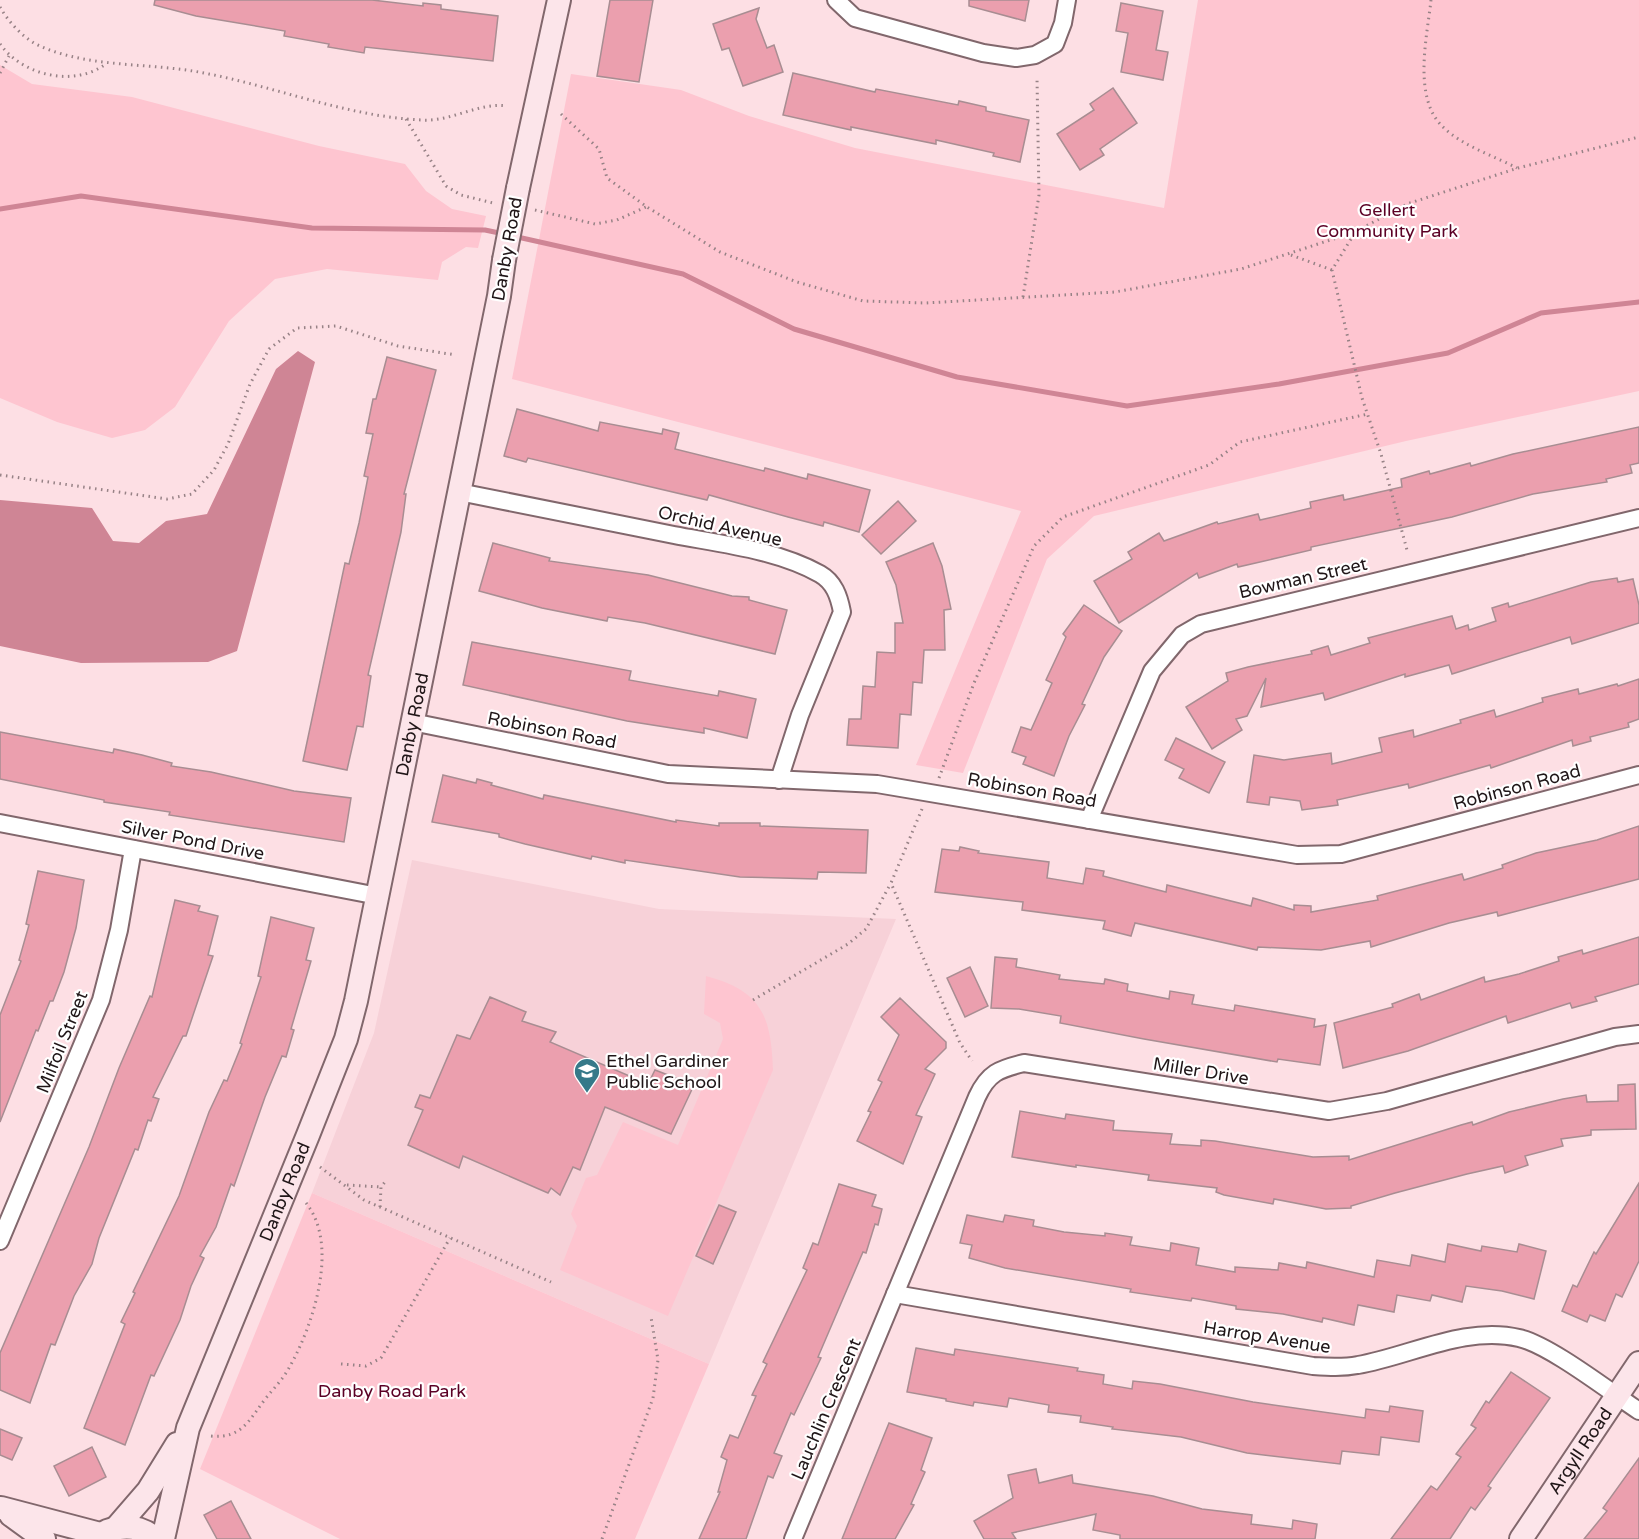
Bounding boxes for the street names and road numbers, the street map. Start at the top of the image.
street label: Danby Road [487,195,527,303]
street label: Orchid Avenue [656,501,784,551]
street label: Bowman Street [1237,552,1370,603]
street label: Danby Road [391,671,433,778]
street label: Robinson Road [486,707,618,753]
street label: Robinson Road [1451,759,1583,815]
street label: Robinson Road [966,768,1098,812]
street label: Silver Pond Drive [120,815,266,865]
street label: Milfoil Street [31,987,93,1096]
street label: Miller Drive [1151,1053,1251,1089]
street label: Danby Road [255,1139,315,1245]
street label: Harrop Avenue [1202,1316,1332,1358]
street label: Lauchlin Crescent [786,1335,866,1483]
street label: Argyll Road [1543,1403,1617,1499]

